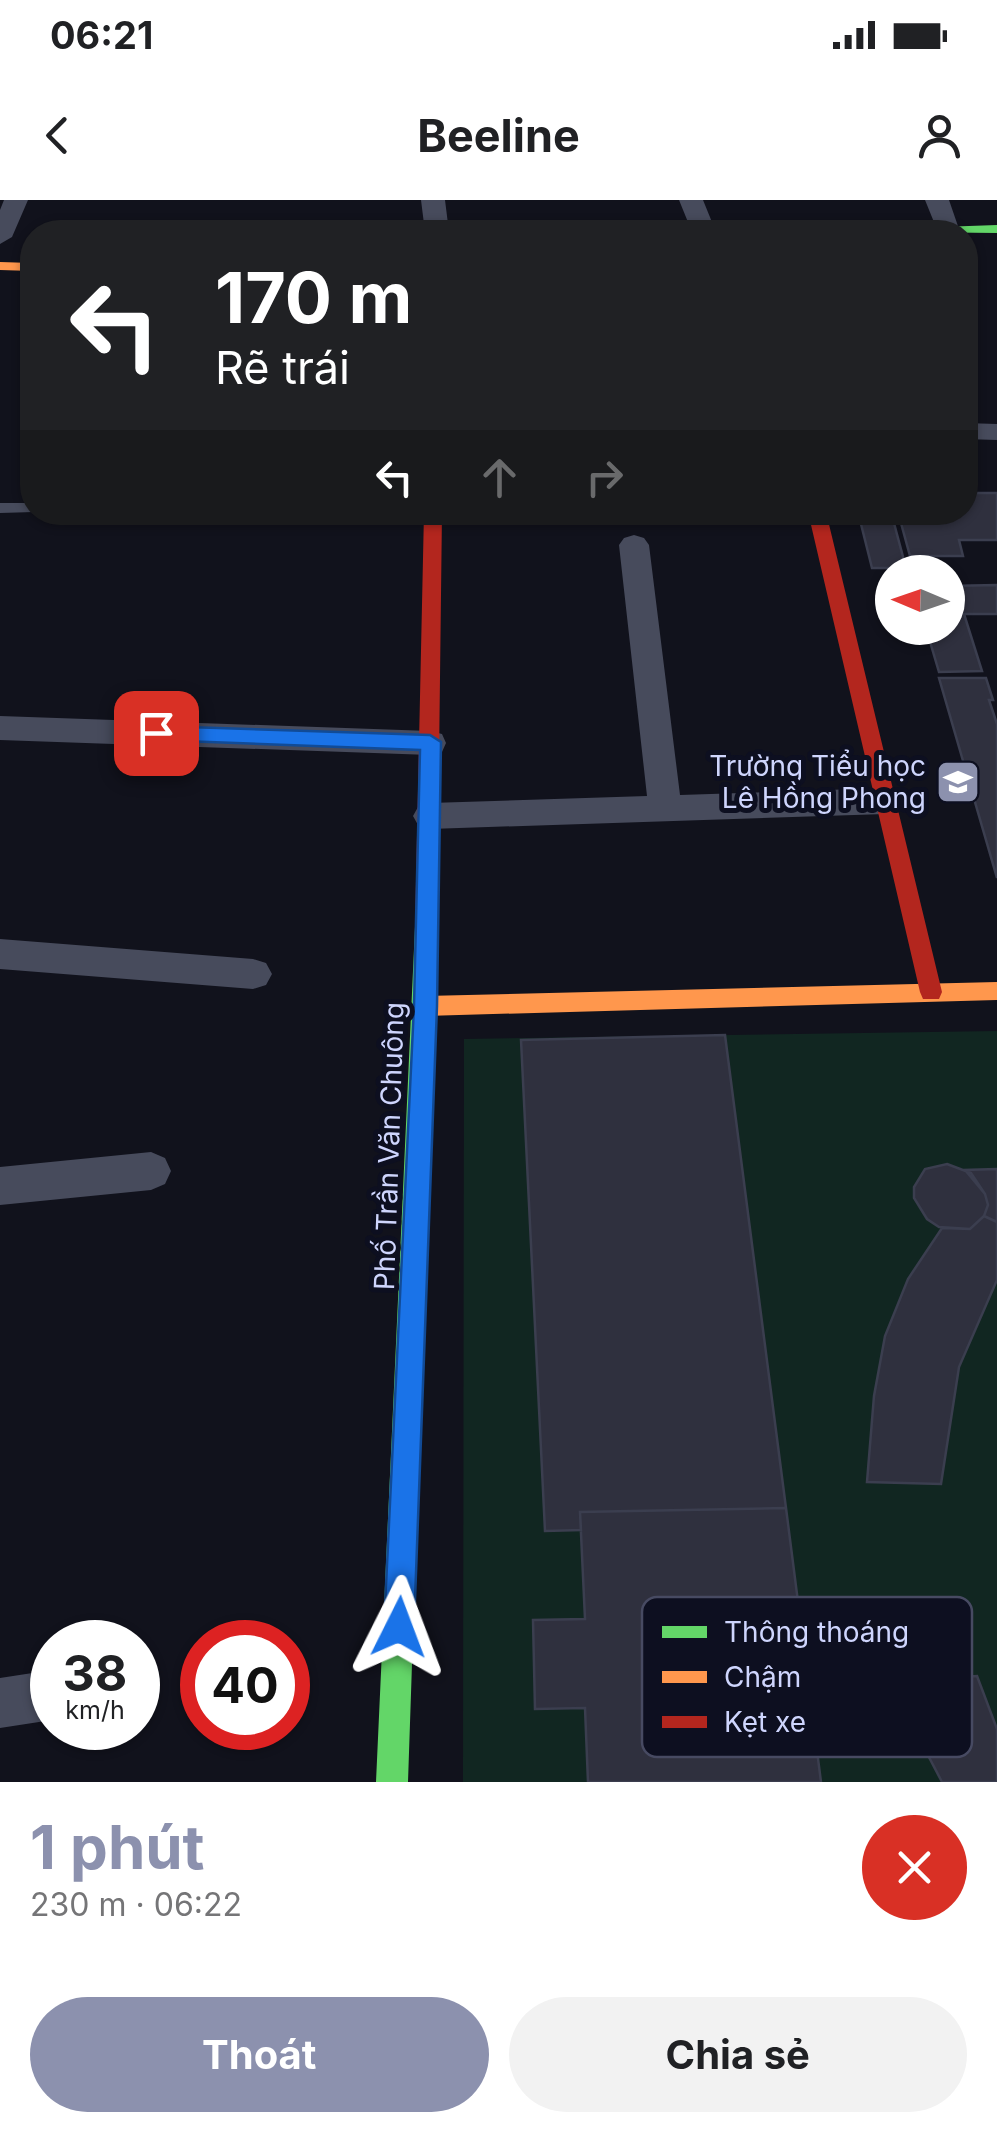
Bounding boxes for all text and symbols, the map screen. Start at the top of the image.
text: 06:21 [50,12,153,58]
icon: back [30,108,85,163]
text: Beeline [417,108,580,163]
icon: person [912,108,967,163]
text: 170 m [215,255,412,340]
icon: left [50,260,180,390]
text: Rẽ trái [215,340,350,395]
icon: left [367,450,422,505]
icon: ahead [472,450,527,505]
icon: right [577,450,632,505]
north arrow [875,555,965,645]
map controls [875,555,965,645]
pin [114,691,199,776]
icon: arrive [129,706,184,761]
place label: Trường Tiểu học Lê Hồng Phong [709,749,926,815]
school or university icon: Trường Tiểu học Lê Hồng Phong [935,759,981,805]
street label: Phố Trần Văn Chuông [367,1001,411,1291]
position arrow [347,1575,451,1679]
legend [642,1597,972,1757]
text: Thông thoáng [724,1615,909,1649]
speed limit sign: 40 [180,1620,310,1750]
text: 38 [63,1643,127,1703]
text: Chậm [724,1660,801,1694]
text: km/h [65,1695,125,1725]
text: Kẹt xe [724,1705,806,1739]
text: 1 phút [30,1811,205,1883]
button: close [862,1815,967,1920]
text: 230 m · 06:22 [30,1885,242,1924]
button: Thoát [30,1997,489,2112]
button: Chia sẻ [509,1997,967,2112]

